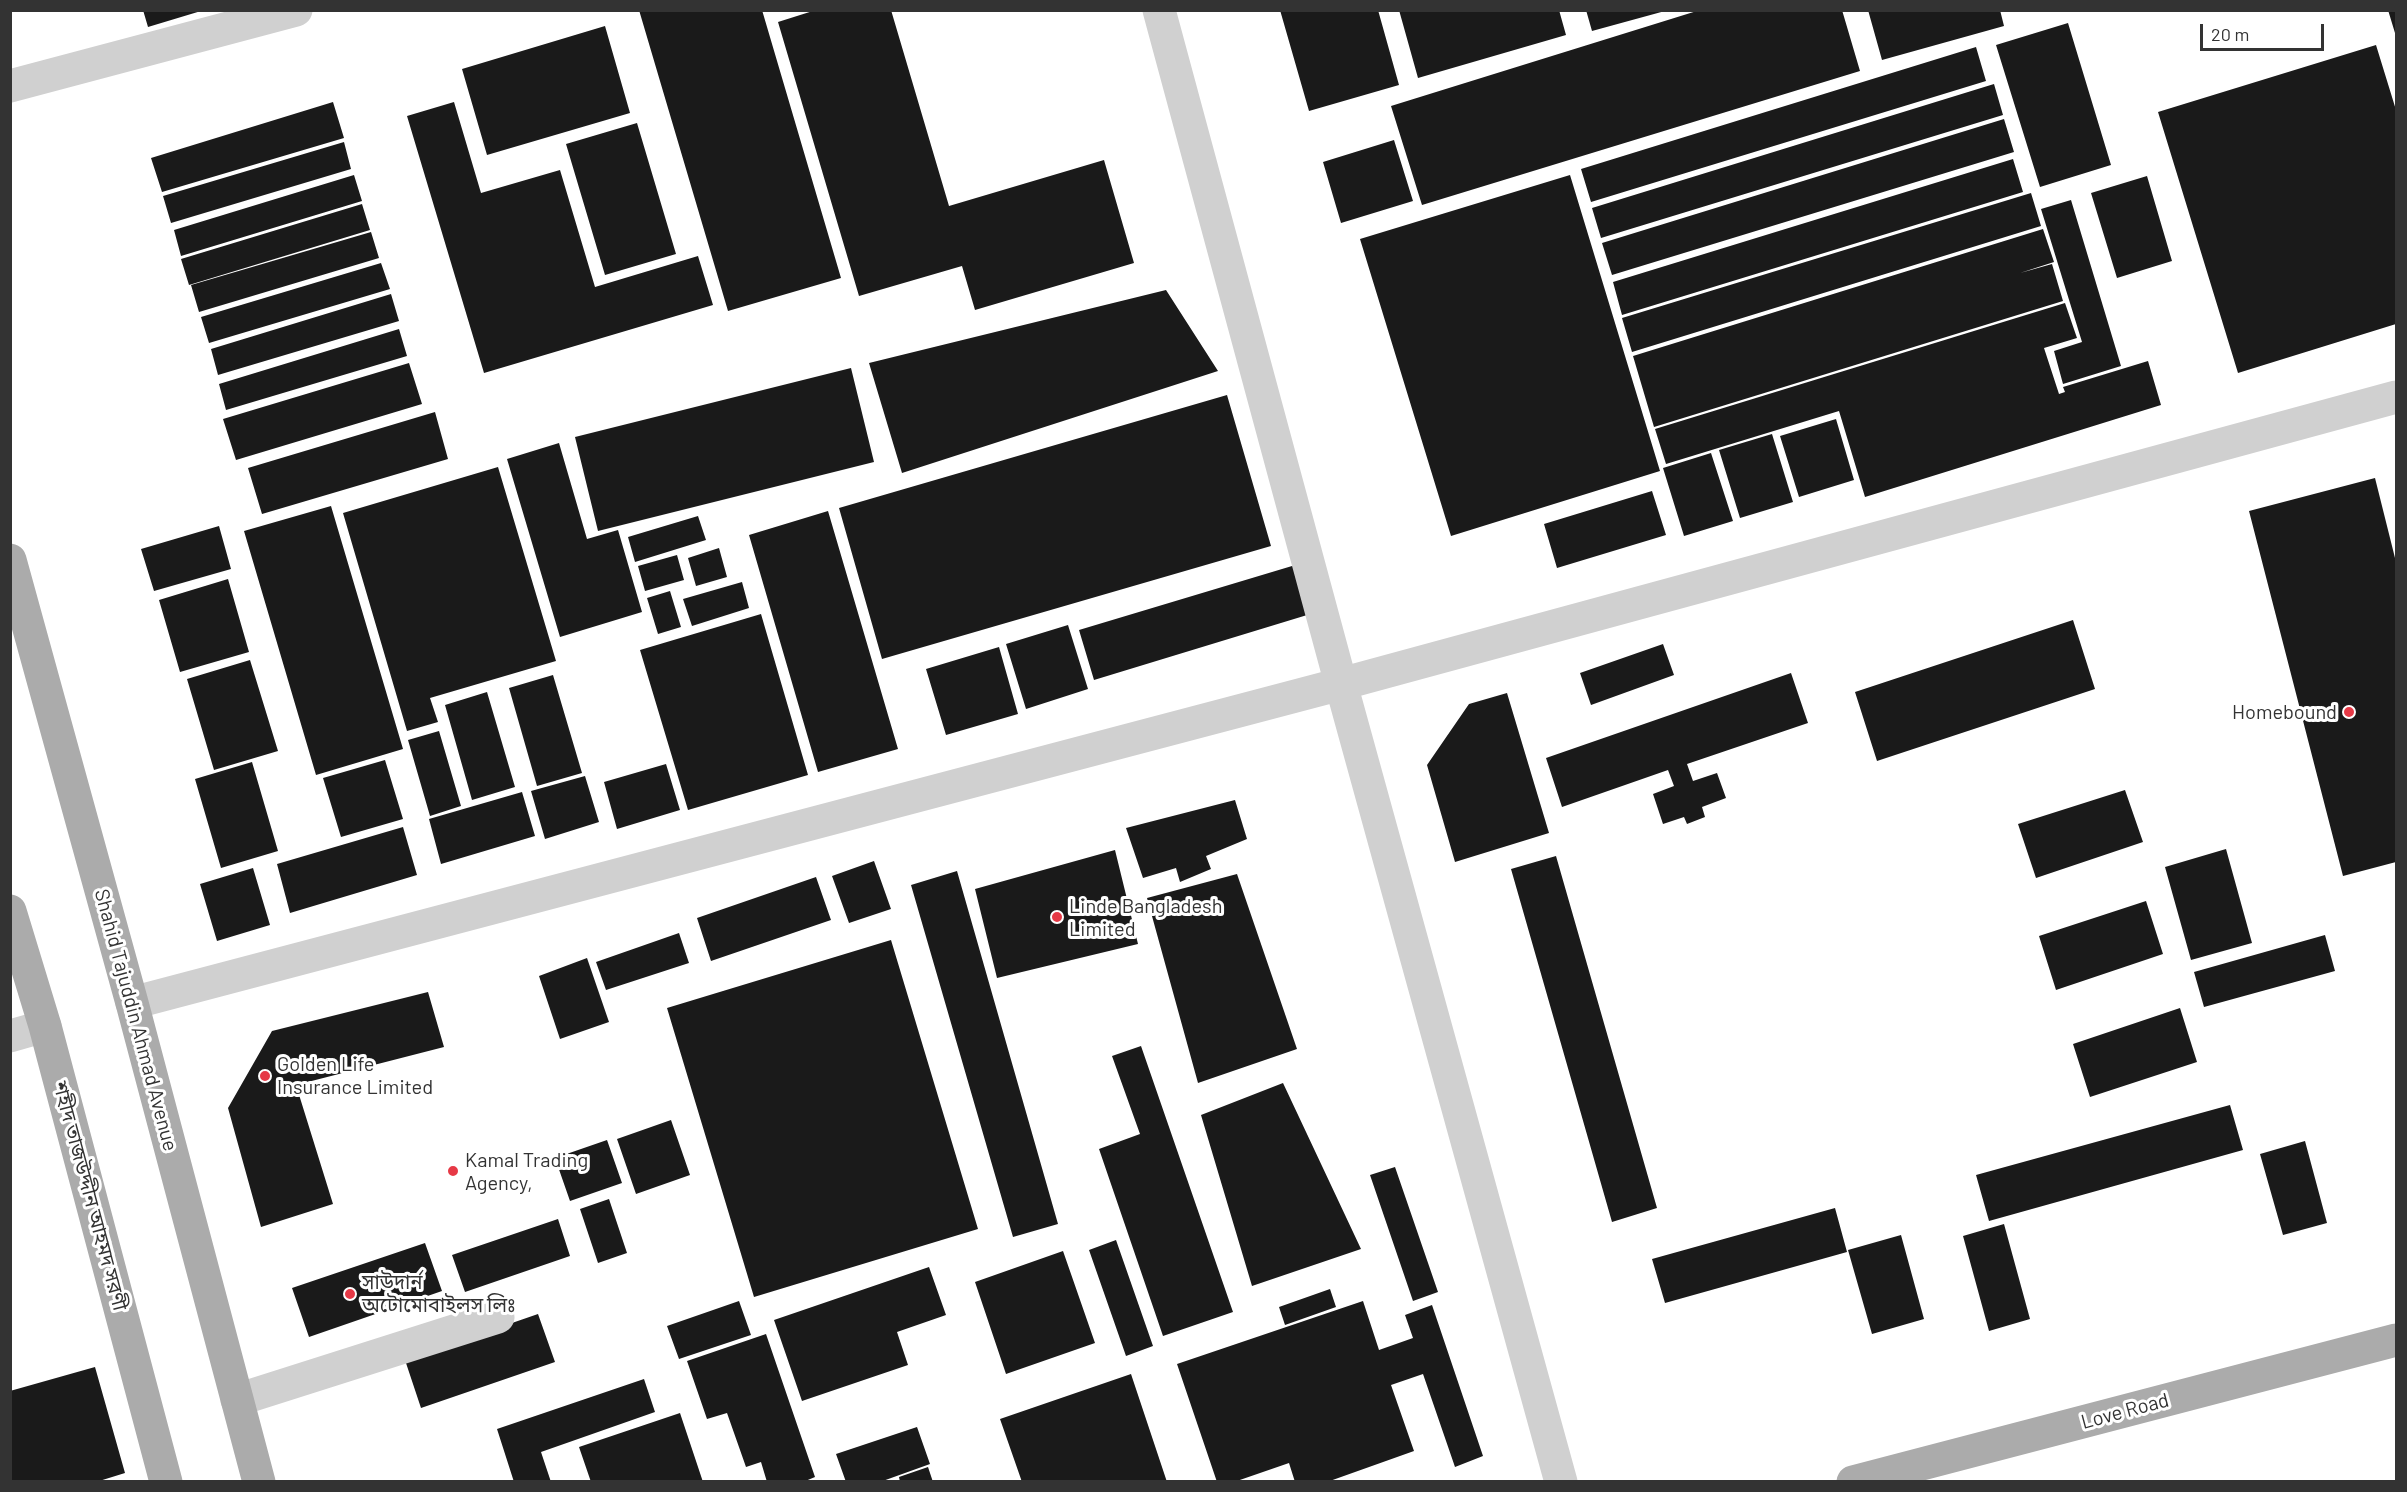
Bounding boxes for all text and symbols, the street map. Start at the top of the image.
scale bar [2203,12,2328,50]
text: 20 m [2211,23,2249,45]
place label: Homebound [2232,700,2337,724]
marker: Homebound [2342,705,2356,719]
street label: Shahid Tajuddin Ahmad Avenue [89,886,183,1154]
place label: Linde Bangladesh Limited [1069,894,1222,941]
marker: Linde Bangladesh Limited [1050,910,1064,924]
place label: Golden Life Insurance Limited [277,1052,433,1099]
marker: Golden Life Insurance Limited [258,1069,272,1083]
street label: শহীদ তাজউদ্দীন আহমদ সরণী [48,1079,132,1313]
place label: Kamal Trading Agency, [465,1148,588,1195]
marker: Kamal Trading Agency, [446,1164,460,1178]
place label: সাউদার্ন অটোমোবাইলস লিঃ [362,1270,516,1317]
marker: সাউদার্ন অটোমোবাইলস লিঃ [343,1287,357,1301]
street label: Love Road [2078,1388,2172,1434]

